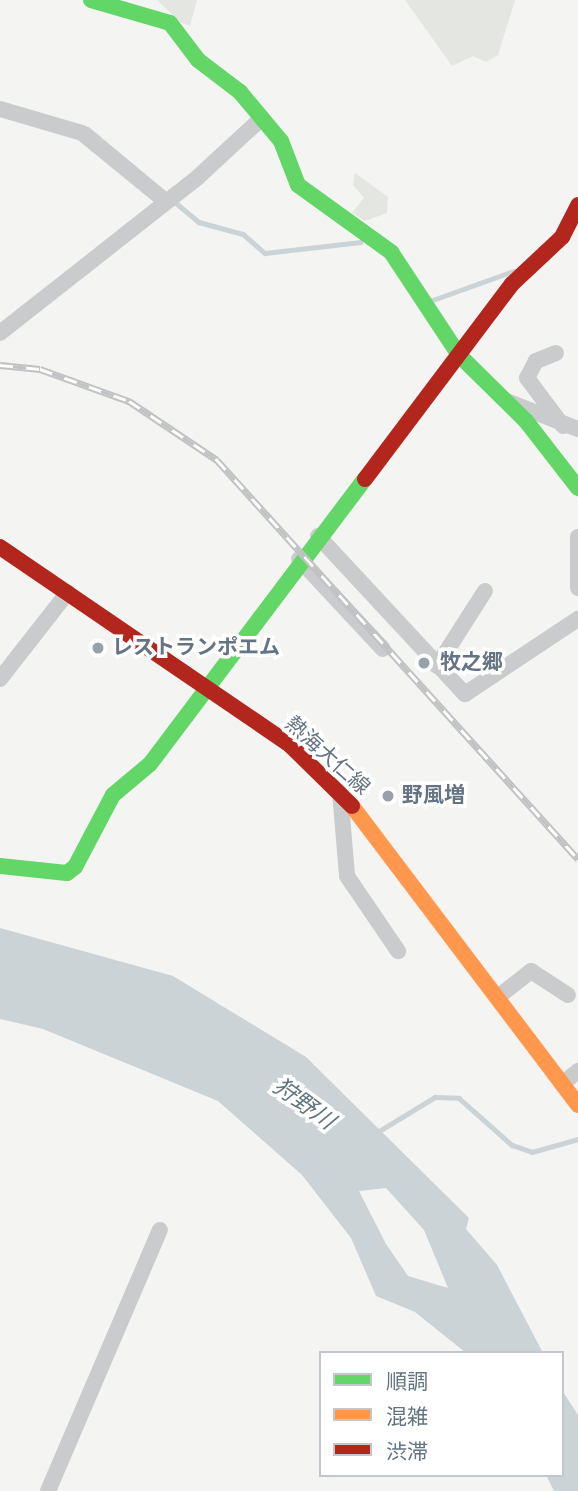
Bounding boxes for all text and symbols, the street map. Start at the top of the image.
place label: レストランポエム [112,635,280,661]
marker: レストランポエム [90,640,106,656]
place label: 牧之郷 [440,650,503,676]
marker: 牧之郷 [414,653,434,673]
street label: 熱海大仁線 [280,712,374,800]
place label: 野風増 [402,783,465,809]
marker: 野風増 [380,788,396,804]
water label: 狩野川 [267,1074,339,1136]
legend [319,1351,564,1477]
text: 順調 [386,1372,428,1393]
text: 混雑 [386,1407,428,1428]
text: 渋滞 [386,1442,428,1463]

